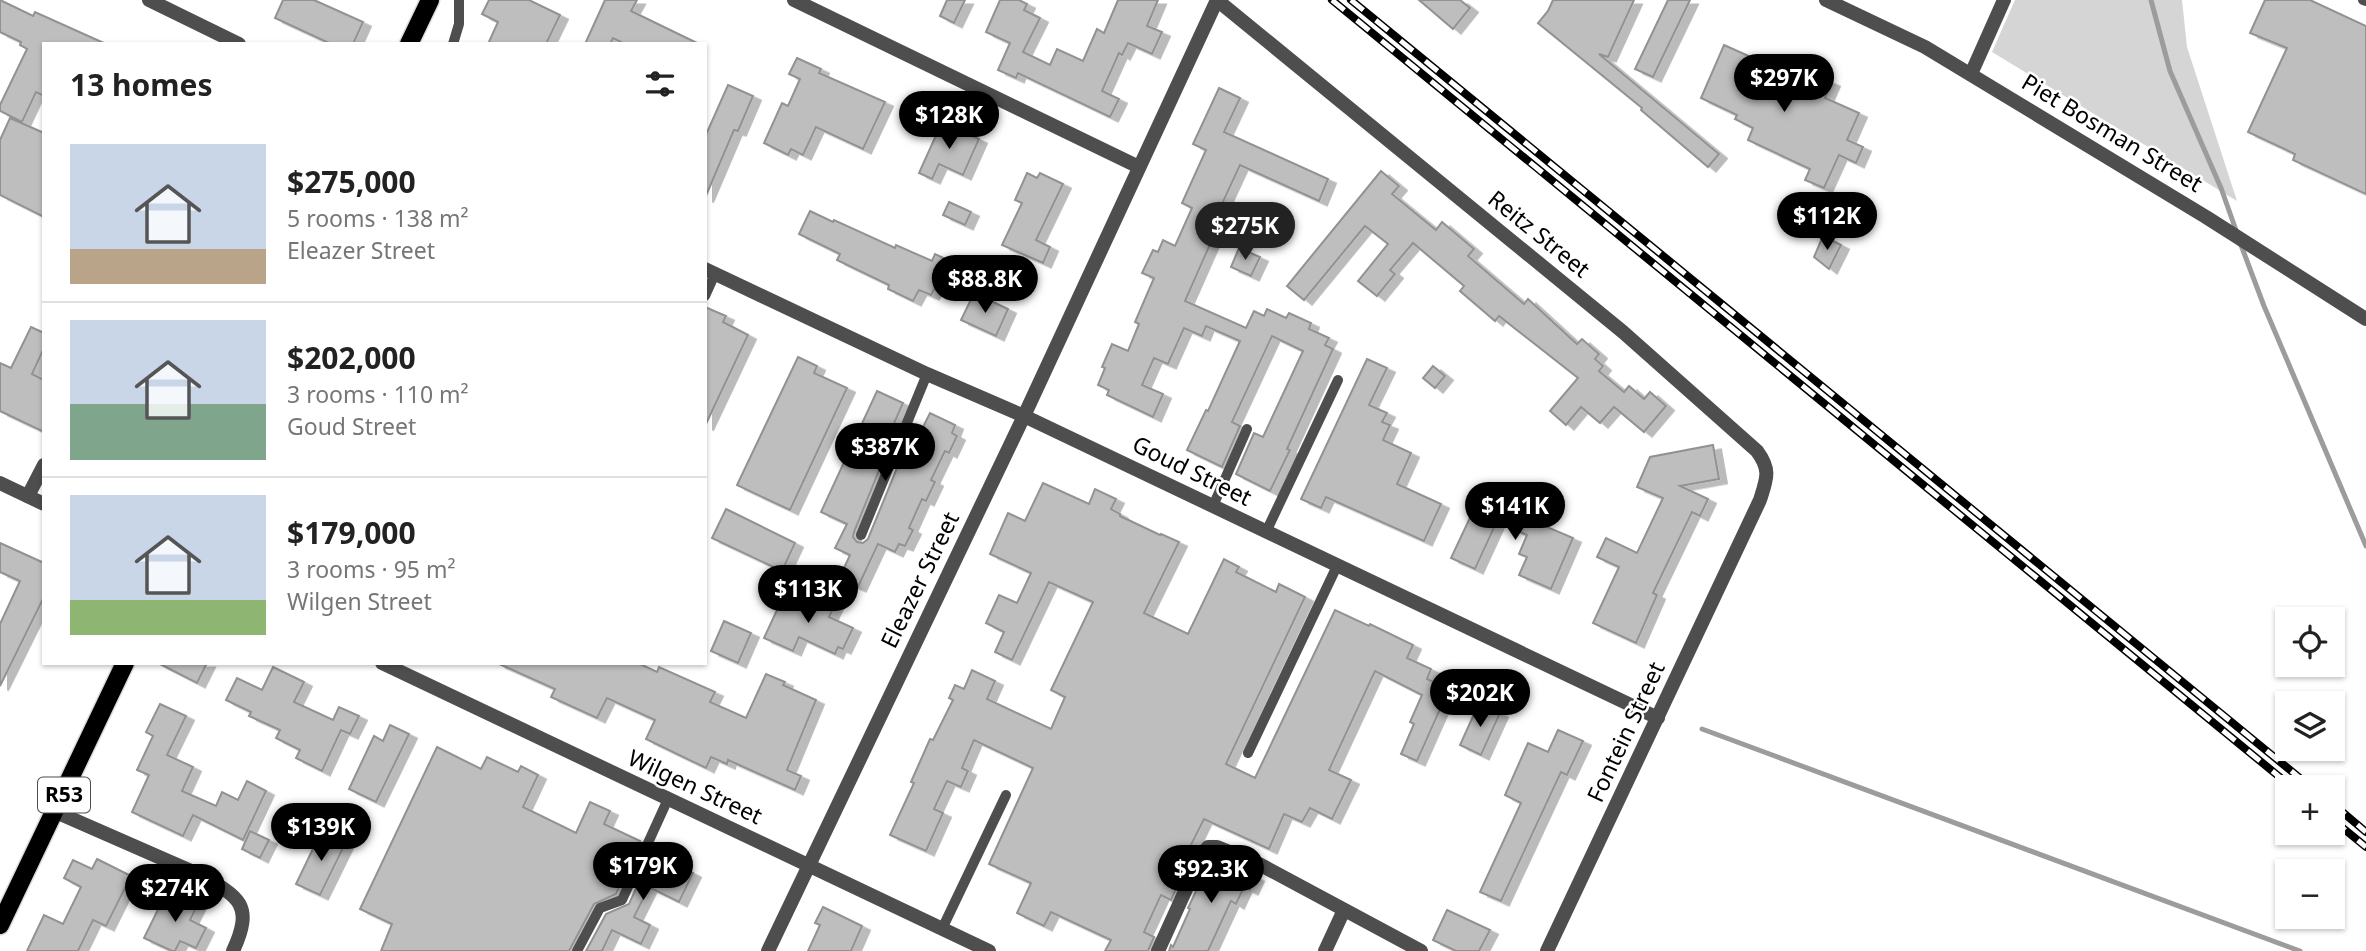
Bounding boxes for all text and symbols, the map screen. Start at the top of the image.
pin: $297K [1735,54,1833,114]
text: $297K [1750,61,1818,93]
text: 13 homes [70,64,213,105]
icon: filters [641,65,679,103]
street label: Piet Bosman Street [2016,65,2209,199]
pin: $128K [900,92,998,151]
text: $128K [915,98,983,130]
text: $275,000 [287,161,416,202]
icon: home [126,172,210,256]
street label: Reitz Street [1482,182,1597,284]
pin: $112K [1778,192,1876,252]
text: $112K [1793,199,1861,231]
text: 5 rooms · 138 m² [287,202,469,234]
pin: $275K [1196,202,1294,262]
text: $275K [1211,209,1279,241]
text: Eleazer Street [287,234,435,266]
pin: $88.8K [928,256,1042,315]
text: $88.8K [948,262,1022,294]
text: $202,000 [287,337,416,378]
icon: home [126,348,210,432]
text: 3 rooms · 110 m² [287,378,469,410]
text: Goud Street [287,410,416,442]
pin: $387K [836,424,934,483]
street label: Goud Street [1127,427,1258,513]
text: $387K [851,430,919,462]
pin: $141K [1466,482,1564,542]
text: $141K [1481,489,1549,521]
street label: Eleazer Street [872,506,966,653]
text: $179,000 [287,512,416,553]
icon: home [126,523,210,607]
text: 3 rooms · 95 m² [287,553,456,585]
pin: $113K [759,566,857,625]
text: $113K [774,572,842,604]
text: Wilgen Street [287,585,432,617]
map controls [2275,607,2345,929]
button: locate [2275,607,2345,677]
street label: Fontein Street [1579,656,1672,807]
pin: $202K [1431,670,1529,729]
text: $202K [1446,676,1514,708]
button: layers [2275,691,2345,761]
street label: Wilgen Street [623,741,768,831]
button: + [2275,775,2345,845]
road number: R53 [38,778,90,812]
pin: $139K [272,804,370,863]
text: $139K [287,810,355,842]
pin: $179K [594,842,692,902]
pin: $92.3K [1154,846,1268,905]
text: $179K [609,849,677,881]
text: $92.3K [1174,852,1248,884]
button: − [2275,859,2345,929]
pin: $274K [126,864,224,924]
text: $274K [141,871,209,903]

